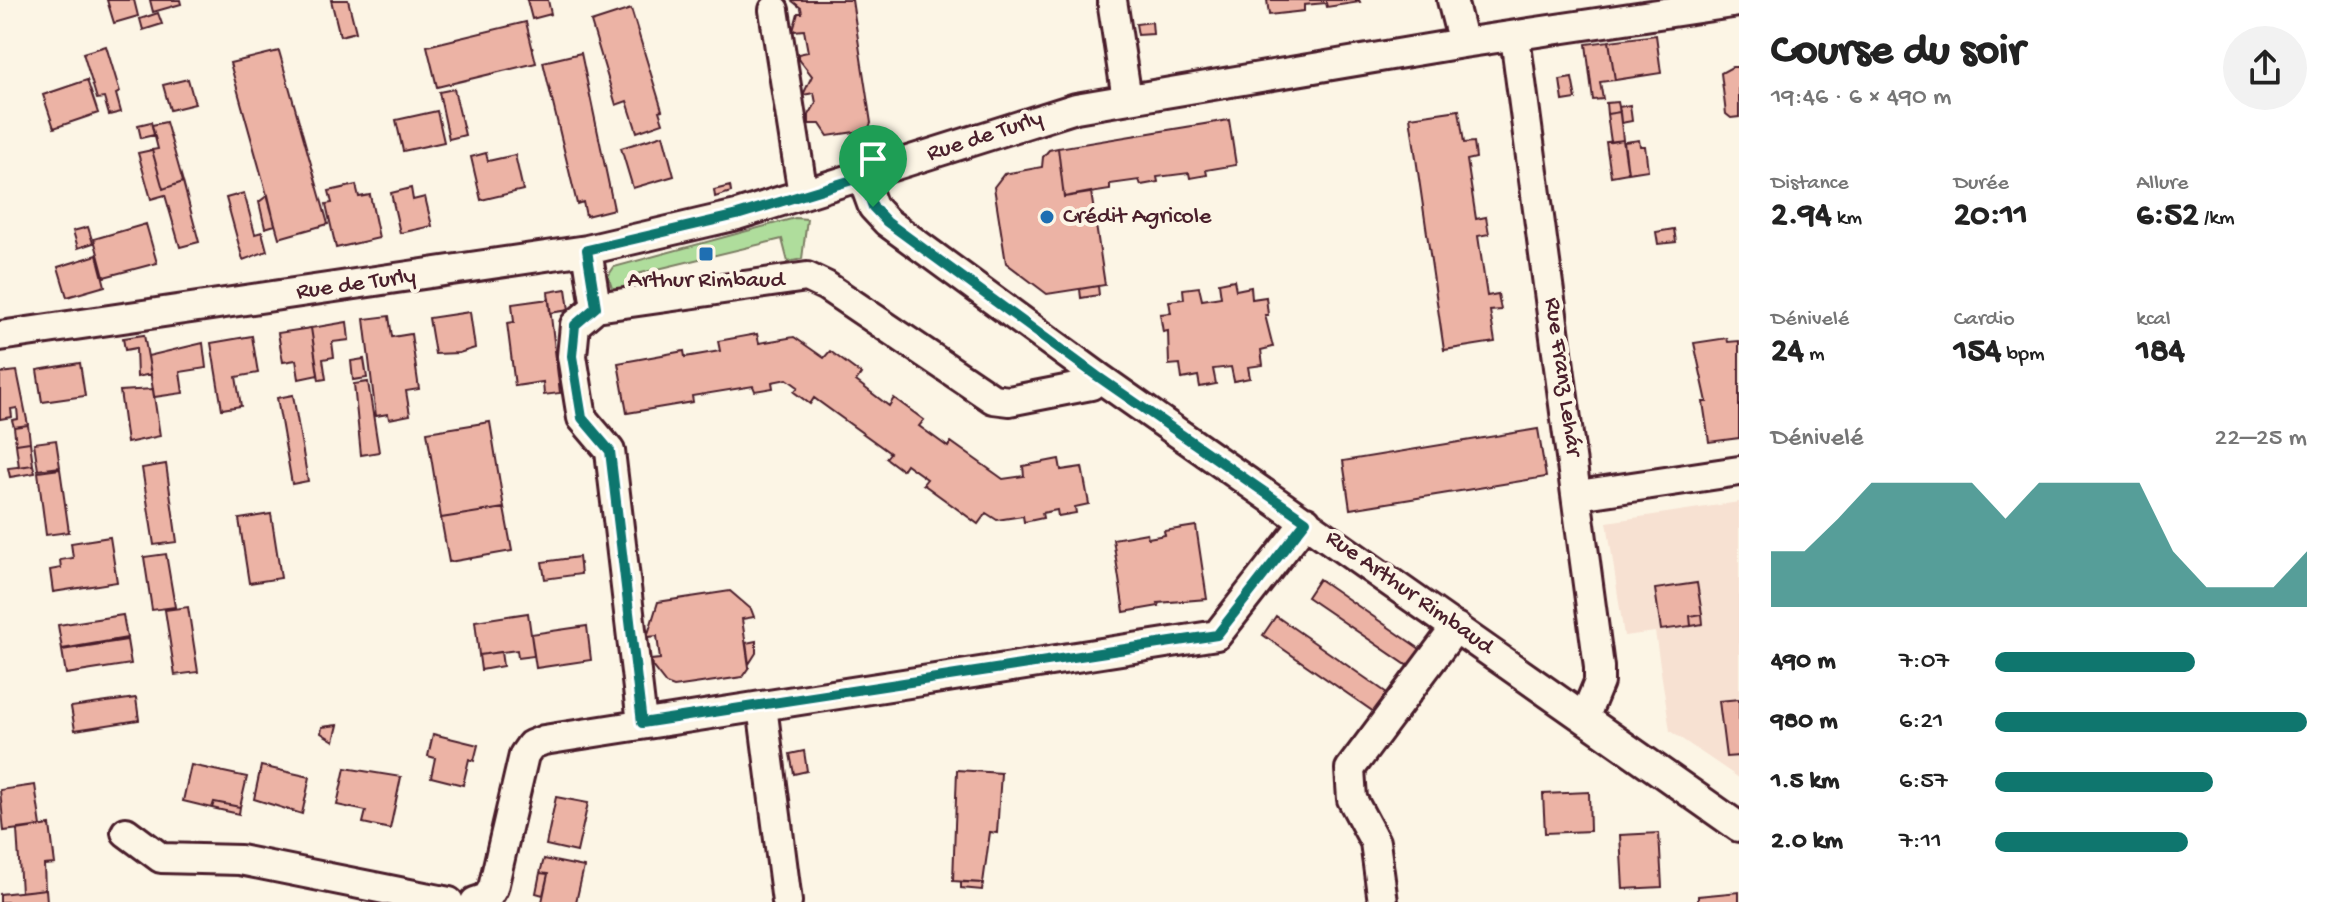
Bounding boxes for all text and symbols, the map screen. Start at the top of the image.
button: share [2223,26,2307,110]
text: Course du soir [1771,27,2024,79]
text: 19:46 · 6 × 490 m [1771,83,1951,114]
street label: Rue de Turly [923,105,1047,169]
pin [839,125,907,207]
icon: arrive [851,137,895,181]
text: Distance [1771,171,1849,197]
text: Durée [1954,171,2009,197]
text: Allure [2136,171,2188,197]
text: 2.94 [1771,197,1831,237]
text: 20:11 [1954,197,2028,237]
text: 6:52 [2136,197,2199,237]
place label: Crédit Agricole [1063,203,1212,232]
text: km [1831,206,1862,232]
text: /km [2199,206,2235,232]
marker: Crédit Agricole [1038,208,1056,226]
marker: Arthur Rimbaud [697,245,715,263]
street label: Rue de Turly [294,262,418,308]
place label: Arthur Rimbaud [628,267,786,296]
street label: Rue Franz Lehár [1537,296,1588,461]
text: Dénivelé [1771,307,1849,333]
text: Cardio [1954,307,2015,333]
text: kcal [2136,307,2171,333]
text: 24 [1771,333,1804,373]
text: 154 [1954,333,2001,373]
text: 184 [2136,333,2185,373]
text: m [1804,342,1825,368]
text: bpm [2001,342,2045,368]
text: Dénivelé [1771,424,1863,455]
text: 22–25 m [2215,424,2307,455]
street label: Rue Arthur Rimbaud [1319,524,1500,663]
text: 490 m [1771,647,1836,678]
text: 7:07 [1899,647,1949,678]
text: 980 m [1771,707,1838,738]
text: 6:21 [1899,707,1944,738]
text: 1.5 km [1771,767,1840,798]
text: 6:57 [1899,767,1948,798]
text: 2.0 km [1771,827,1843,858]
text: 7:11 [1899,827,1942,858]

